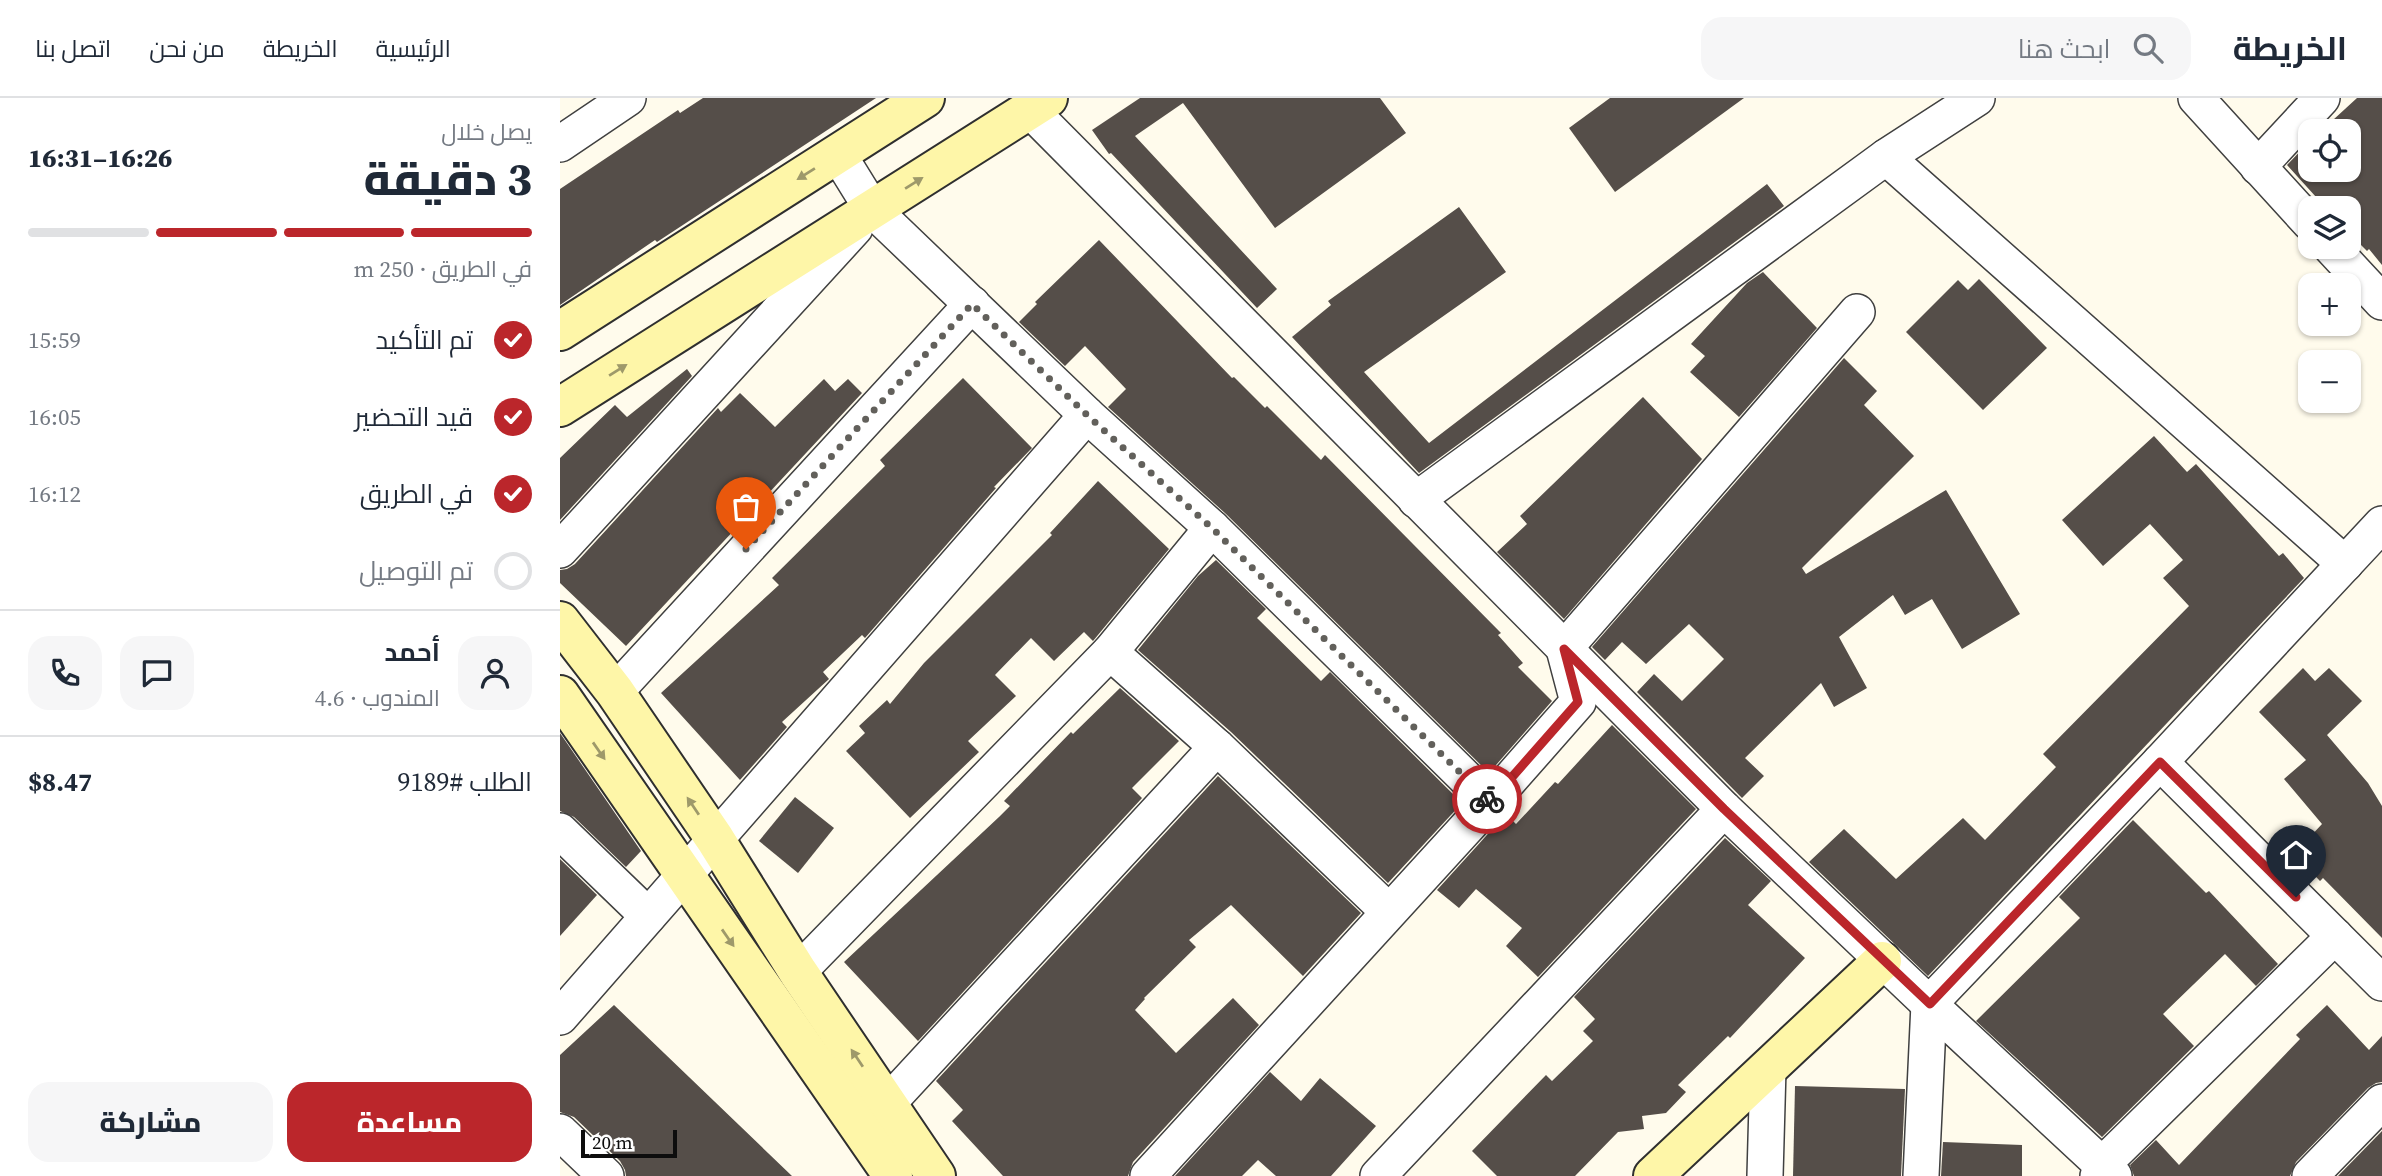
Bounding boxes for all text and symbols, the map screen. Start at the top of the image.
search box [1701,17,2191,80]
text: الخريطة [2233,26,2347,71]
icon: search [2129,29,2167,67]
text: ابحث هنا [2018,31,2111,67]
text: اتصل بنا [35,32,111,65]
text: من نحن [149,32,225,65]
text: الخريطة [263,32,338,65]
text: الرئيسية [376,32,451,65]
text: يصل خلال [441,116,532,148]
map controls [2298,119,2361,413]
button: locate [2298,119,2361,182]
text: 16:26–16:31 [28,140,172,176]
text: 3 دقيقة [363,147,532,210]
one-way arrow [796,168,815,181]
one-way arrow [904,177,923,190]
button: layers [2298,196,2361,259]
text: في الطريق · 250 m [354,253,532,285]
button: + [2298,273,2361,336]
icon: check [494,321,532,359]
text: تم التأكيد [376,322,473,358]
text: 15:59 [28,324,81,356]
button: − [2298,350,2361,413]
one-way arrow [608,364,627,377]
icon: check [494,398,532,436]
text: قيد التحضير [355,399,473,435]
text: 16:05 [28,401,81,433]
icon: check [494,475,532,513]
text: في الطريق [360,476,473,512]
pin [716,477,776,549]
text: 16:12 [28,478,81,510]
icon: bag [727,488,765,526]
text: تم التوصيل [359,553,473,589]
text: أحمد [384,634,440,670]
button: phone [28,636,102,710]
button: chat [120,636,194,710]
button: person [458,636,532,710]
text: المندوب · 4.6 [315,682,440,714]
one-way arrow [592,742,606,760]
text: $8.47 [28,764,92,800]
text: الطلب #9189 [397,764,532,800]
courier [1452,764,1522,834]
icon: bike [1468,780,1506,818]
one-way arrow [686,796,699,816]
pin [2266,825,2326,897]
icon: home [2277,836,2315,874]
one-way arrow [722,928,735,948]
one-way arrow [850,1049,863,1068]
button: مشاركة [28,1082,273,1162]
button: مساعدة [287,1082,532,1162]
scale bar [581,1127,677,1159]
text: 20 m [592,1129,633,1155]

